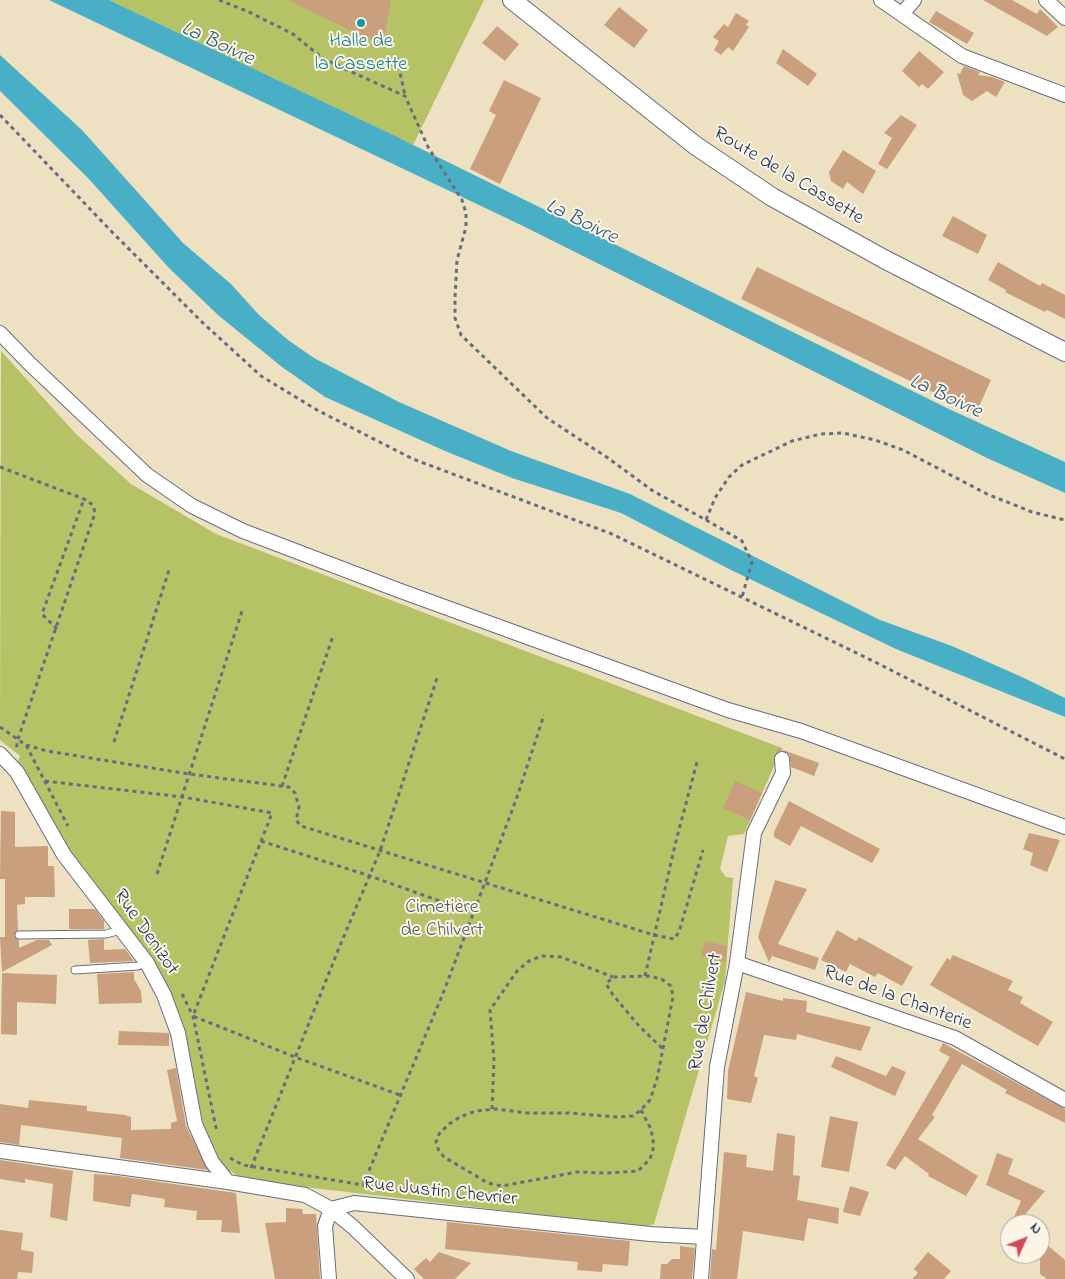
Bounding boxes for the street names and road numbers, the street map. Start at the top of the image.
street label: Route de la Cassette [708,123,868,231]
street label: Rue Denizot [107,886,183,980]
street label: Rue de Chilvert [685,951,729,1073]
street label: Rue de la Chanterie [819,961,975,1037]
street label: Rue Justin Chevrier [362,1173,518,1213]

